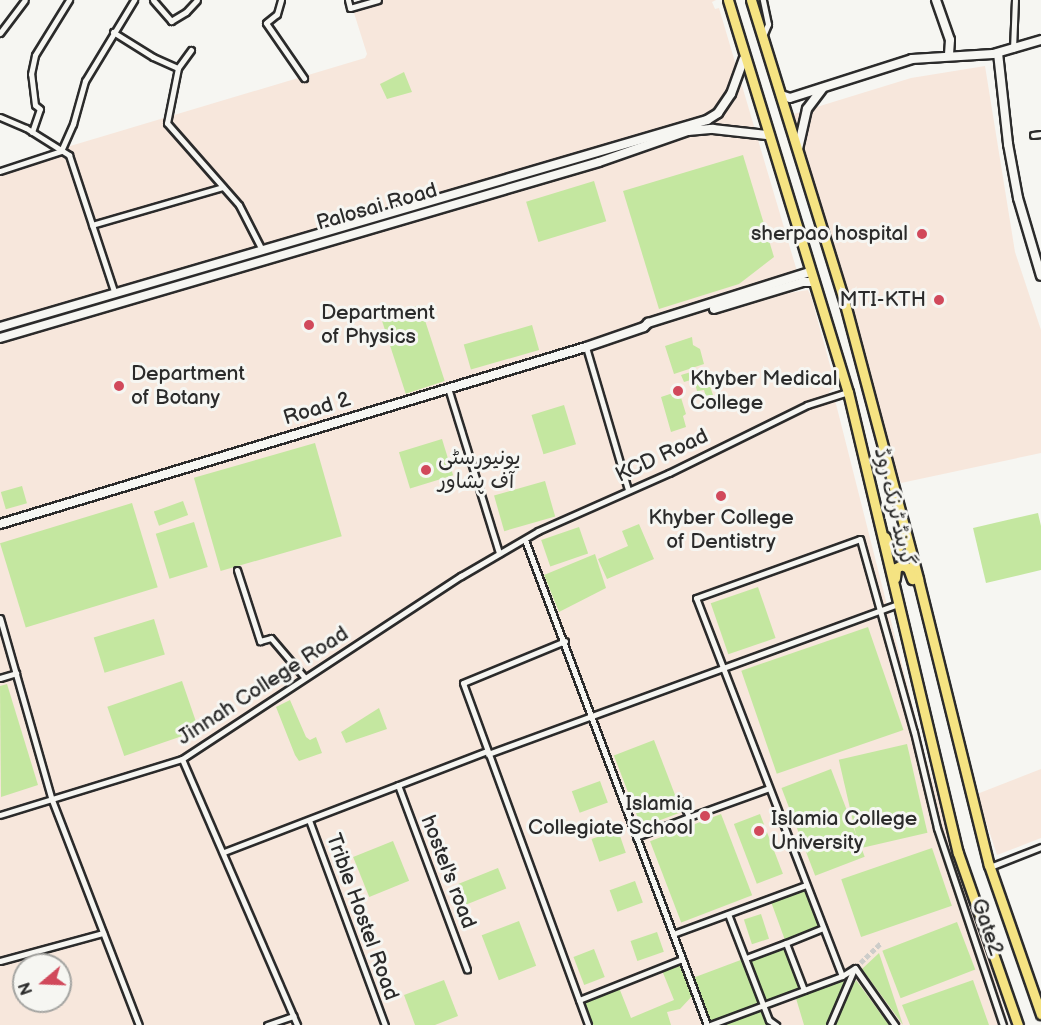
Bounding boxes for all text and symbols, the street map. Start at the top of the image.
street label: Palosai Road [314,178,440,236]
place label: sherpao hospital [751,221,908,247]
marker: sherpao hospital [913,225,931,243]
place label: MTI-KTH [840,287,926,313]
marker: MTI-KTH [930,291,948,309]
place label: Department of Physics [321,300,435,350]
marker: Department of Physics [302,318,316,332]
place label: Department of Botany [131,361,245,411]
place label: Khyber Medical College [690,366,837,416]
marker: Department of Botany [112,379,126,393]
marker: Khyber Medical College [671,384,685,398]
street label: Road 2 [280,387,354,431]
street label: KCD Road [612,424,712,488]
place label: یونیورسٹی آف پشاور [438,445,521,495]
street label: گرینڈ ٹرنک روڈ [868,445,920,569]
marker: یونیورسٹی آف پشاور [419,463,433,477]
marker: Khyber College of Dentistry [714,489,728,503]
place label: Khyber College of Dentistry [648,505,794,555]
street label: Jinnah College Road [173,621,353,751]
place label: Islamia Collegiate School [528,791,693,841]
place label: Islamia College University [771,806,917,856]
marker: Islamia Collegiate School [698,809,712,823]
street label: hostel's road [415,812,481,932]
marker: Islamia College University [752,824,766,838]
street label: Trible Hostel Road [320,830,404,1004]
street label: Gate2 [966,895,1008,959]
north arrow [12,953,72,1013]
text: N [15,980,37,997]

